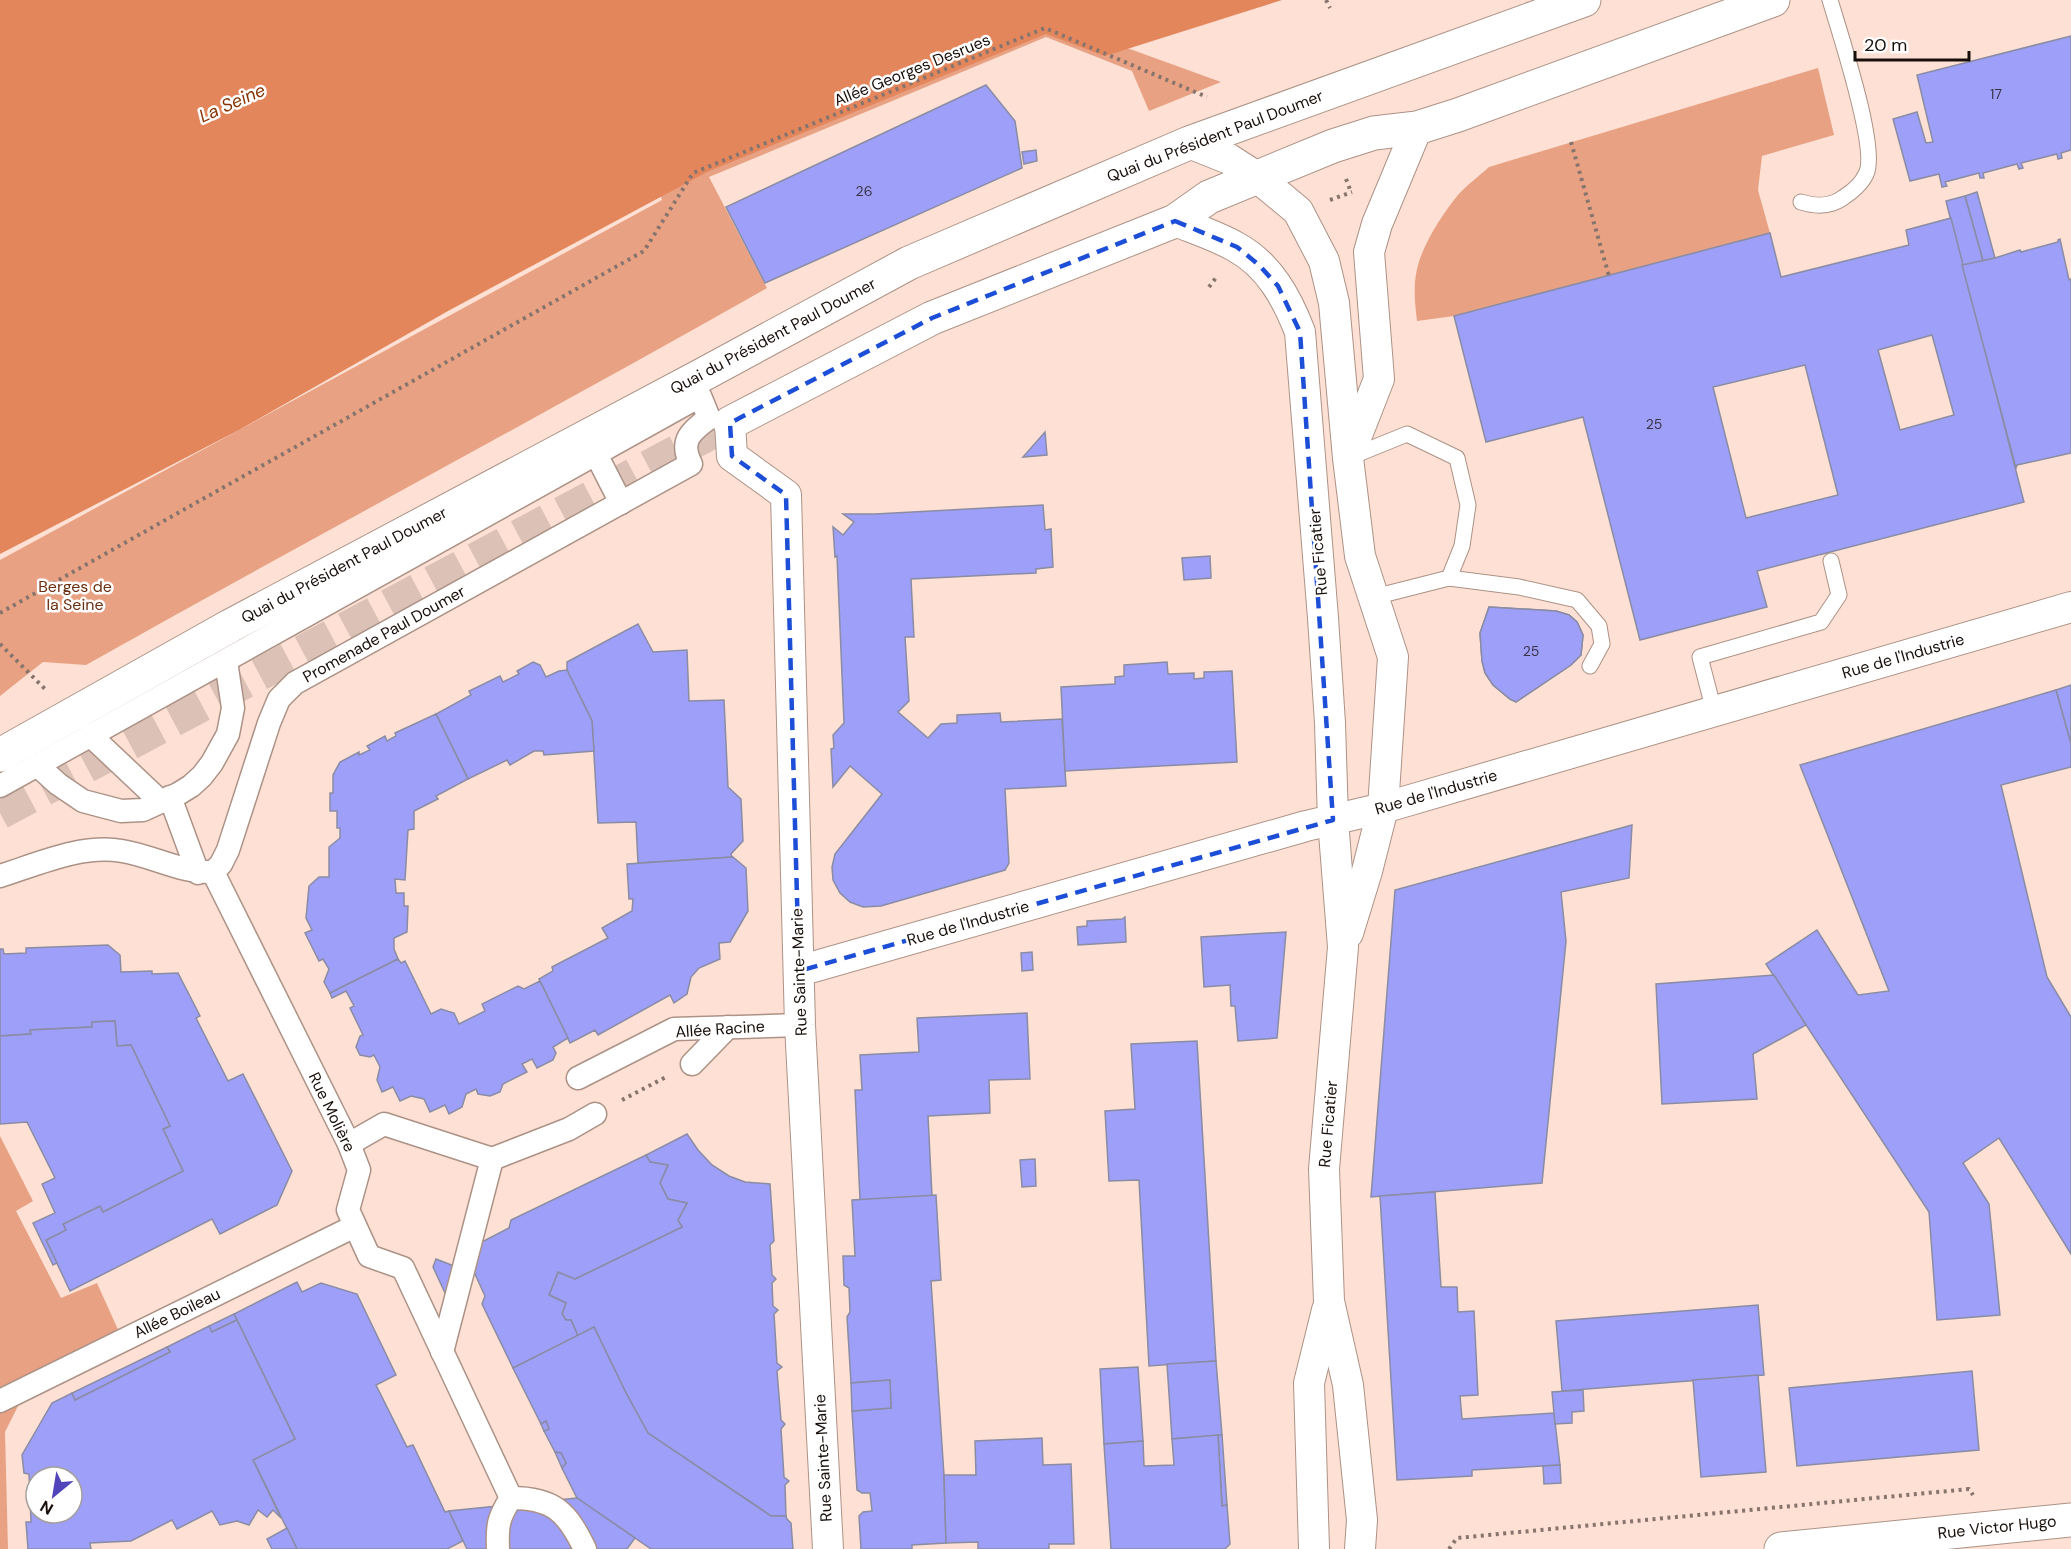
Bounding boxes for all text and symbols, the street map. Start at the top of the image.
scale bar [1855,24,1969,62]
street label: Allée Georges Desrues [831,29,993,111]
text: 20 m [1864,33,1907,57]
water label: La Seine [195,78,269,128]
street label: Quai du Président Paul Doumer [1104,85,1326,187]
house number: 17 [1990,85,2002,103]
house number: 26 [856,182,872,200]
street label: Quai du Président Paul Doumer [667,273,880,399]
house number: 25 [1646,415,1662,433]
street label: Quai du Président Paul Doumer [238,502,451,628]
street label: Rue Ficatier [1304,508,1332,596]
park label: Berges de la Seine [38,576,112,615]
street label: Promenade Paul Doumer [299,581,469,687]
street label: Rue de l'Industrie [1839,628,1967,684]
house number: 25 [1523,642,1539,660]
street label: Rue de l'Industrie [1372,764,1500,820]
street label: Rue de l'Industrie [904,895,1032,951]
street label: Rue Sainte-Marie [786,908,812,1036]
street label: Allée Racine [675,1015,765,1043]
street label: Rue Molière [304,1069,360,1155]
street label: Rue Ficatier [1314,1080,1342,1168]
street label: Allée Boileau [130,1283,224,1343]
street label: Rue Sainte-Marie [809,1394,837,1522]
north arrow [24,1465,84,1525]
text: N [36,1496,57,1520]
street label: Rue Victor Hugo [1937,1510,2057,1544]

